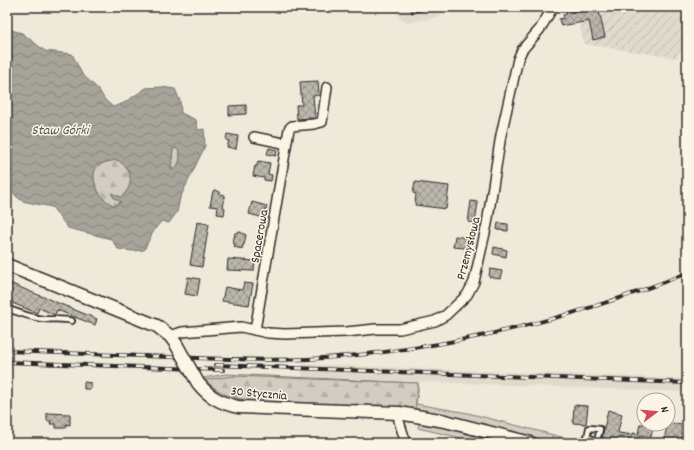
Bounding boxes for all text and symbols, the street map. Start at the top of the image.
water label: Staw Górki [32,121,91,141]
street label: Spacerowa [246,207,275,265]
street label: Przemysłowa [452,214,487,282]
street label: 30 Stycznia [230,383,289,406]
north arrow [636,392,676,432]
text: N [655,405,672,415]

